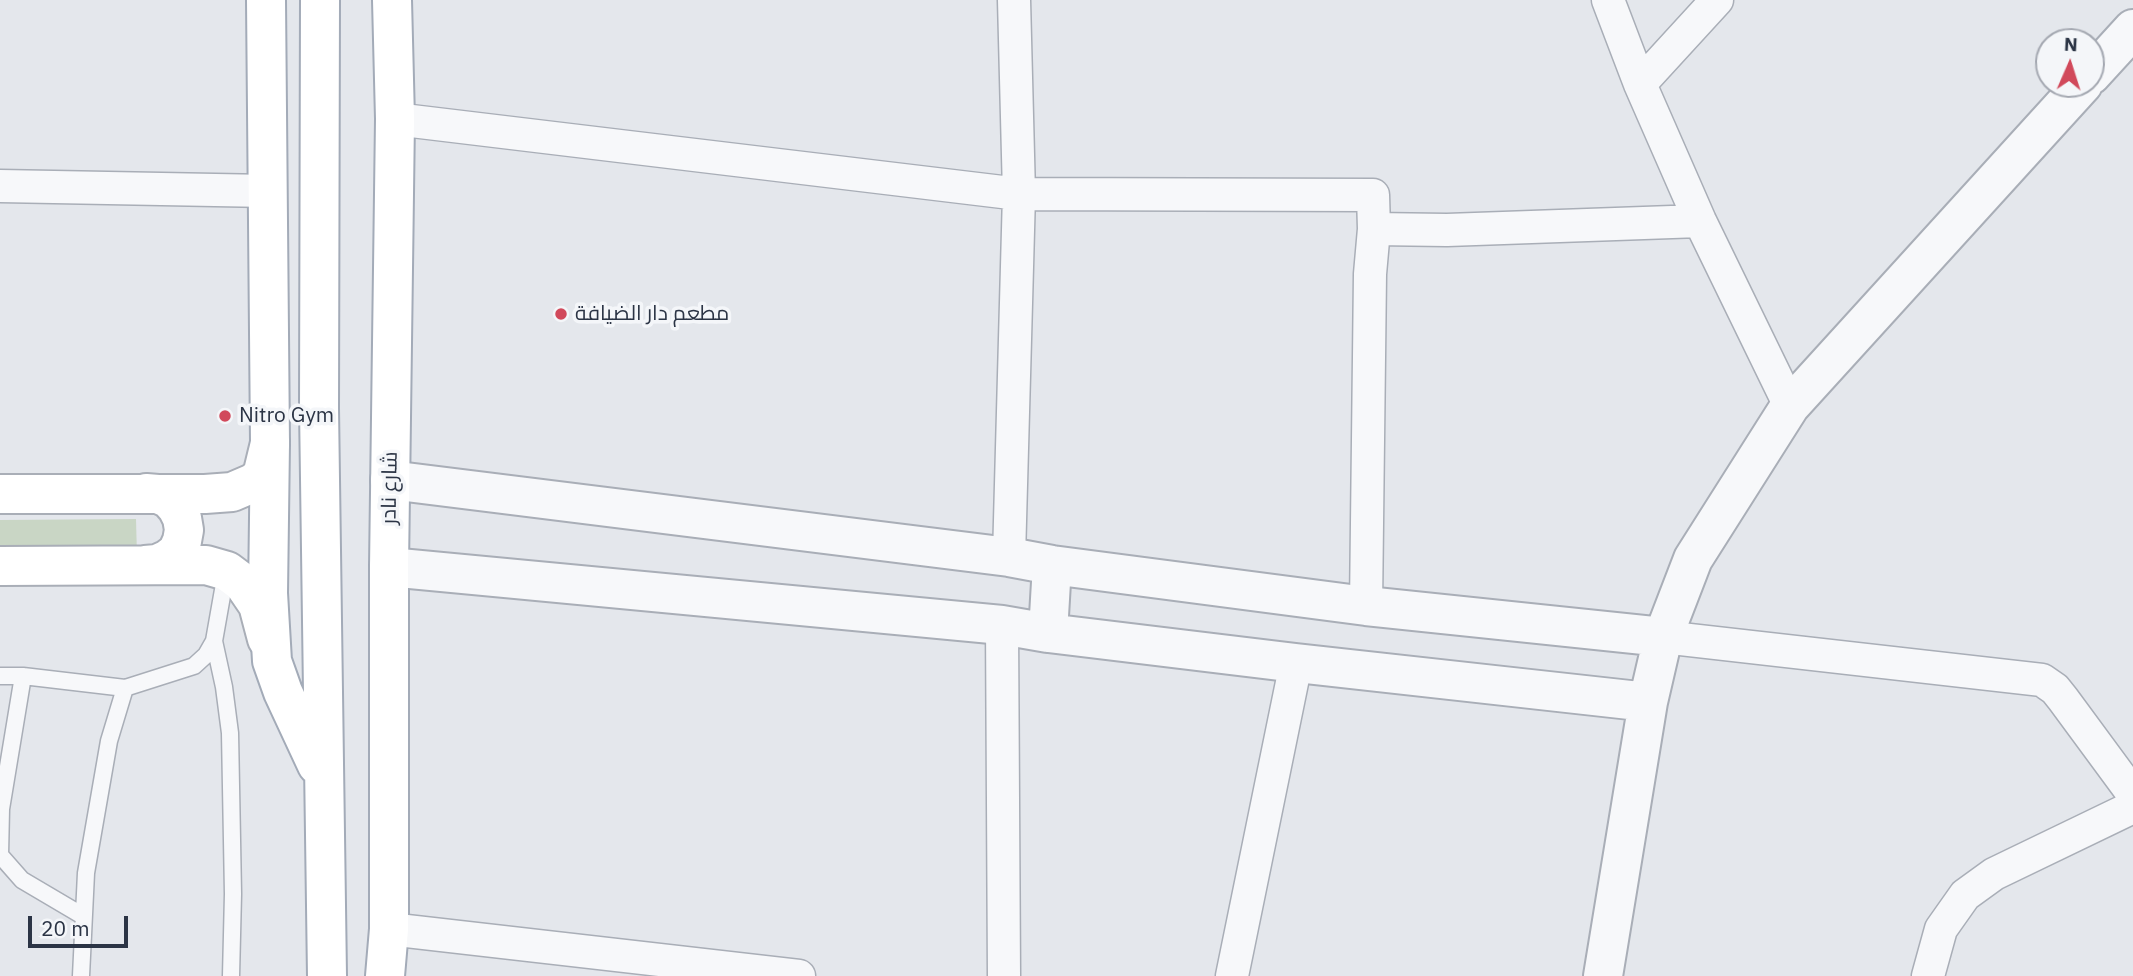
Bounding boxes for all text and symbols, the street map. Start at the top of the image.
north arrow [2035,28,2105,98]
text: N [2063,32,2078,56]
place label: مطعم دار الضيافة [575,301,729,327]
marker: مطعم دار الضيافة [553,306,569,322]
place label: Nitro Gym [239,403,334,429]
marker: Nitro Gym [217,408,233,424]
street label: شارع نادر [377,451,403,525]
scale bar [32,902,131,946]
text: 20 m [41,914,90,942]

